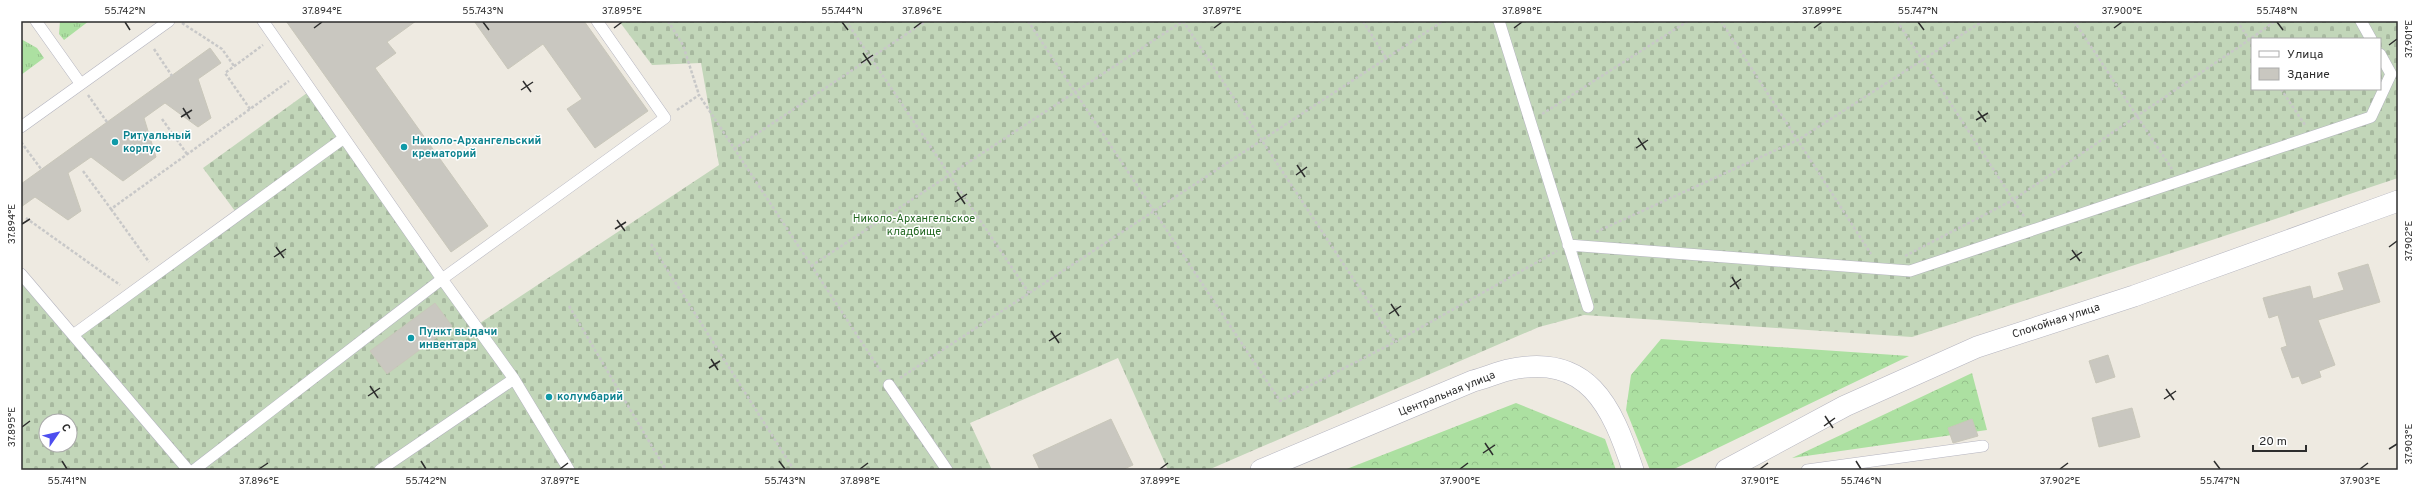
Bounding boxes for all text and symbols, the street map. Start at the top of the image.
text: 55.742°N [104,5,146,18]
text: 37.894°E [302,5,342,18]
text: 55.743°N [462,5,504,18]
text: 37.895°E [602,5,642,18]
text: 55.744°N [821,5,863,18]
text: 37.896°E [902,5,942,18]
text: 37.897°E [1202,5,1242,18]
text: 37.898°E [1502,5,1542,18]
text: 37.899°E [1802,5,1842,18]
text: 55.747°N [1898,5,1938,18]
text: 37.900°E [2101,5,2143,18]
text: 55.748°N [2256,5,2298,18]
text: 37.901°E [2403,20,2416,58]
legend [2251,38,2381,90]
text: Улица [2287,47,2323,63]
text: Здание [2287,67,2330,83]
place label: Ритуальный корпус [123,129,191,156]
place label: Николо-Архангельский крематорий [412,134,541,161]
marker: Ритуальный корпус [110,137,120,147]
marker: Николо-Архангельский крематорий [399,142,409,152]
text: 37.894°E [6,204,19,244]
park label: Николо-Архангельское кладбище [853,212,975,239]
text: 37.902°E [2403,221,2416,261]
street label: Спокойная улица [2010,300,2102,342]
place label: Пункт выдачи инвентаря [419,325,497,352]
marker: Пункт выдачи инвентаря [406,333,416,343]
street label: Центральная улица [1397,368,1498,420]
place label: колумбарий [557,390,623,404]
marker: колумбарий [544,392,554,402]
text: 37.895°E [6,407,19,447]
north arrow [38,413,78,453]
text: С [58,421,73,435]
text: 37.903°E [2403,424,2416,464]
scale bar [2253,427,2306,453]
text: 20 m [2259,434,2287,450]
text: 55.741°N [47,475,87,488]
text: 37.896°E [239,475,279,488]
text: 55.742°N [405,475,447,488]
text: 37.897°E [540,475,580,488]
text: 55.743°N [764,475,806,488]
text: 37.898°E [840,475,880,488]
text: 37.899°E [1140,475,1180,488]
text: 37.900°E [1439,475,1481,488]
text: 37.901°E [1741,475,1779,488]
text: 55.746°N [1840,475,1882,488]
text: 37.902°E [2040,475,2080,488]
text: 55.747°N [2200,475,2240,488]
text: 37.903°E [2340,475,2380,488]

